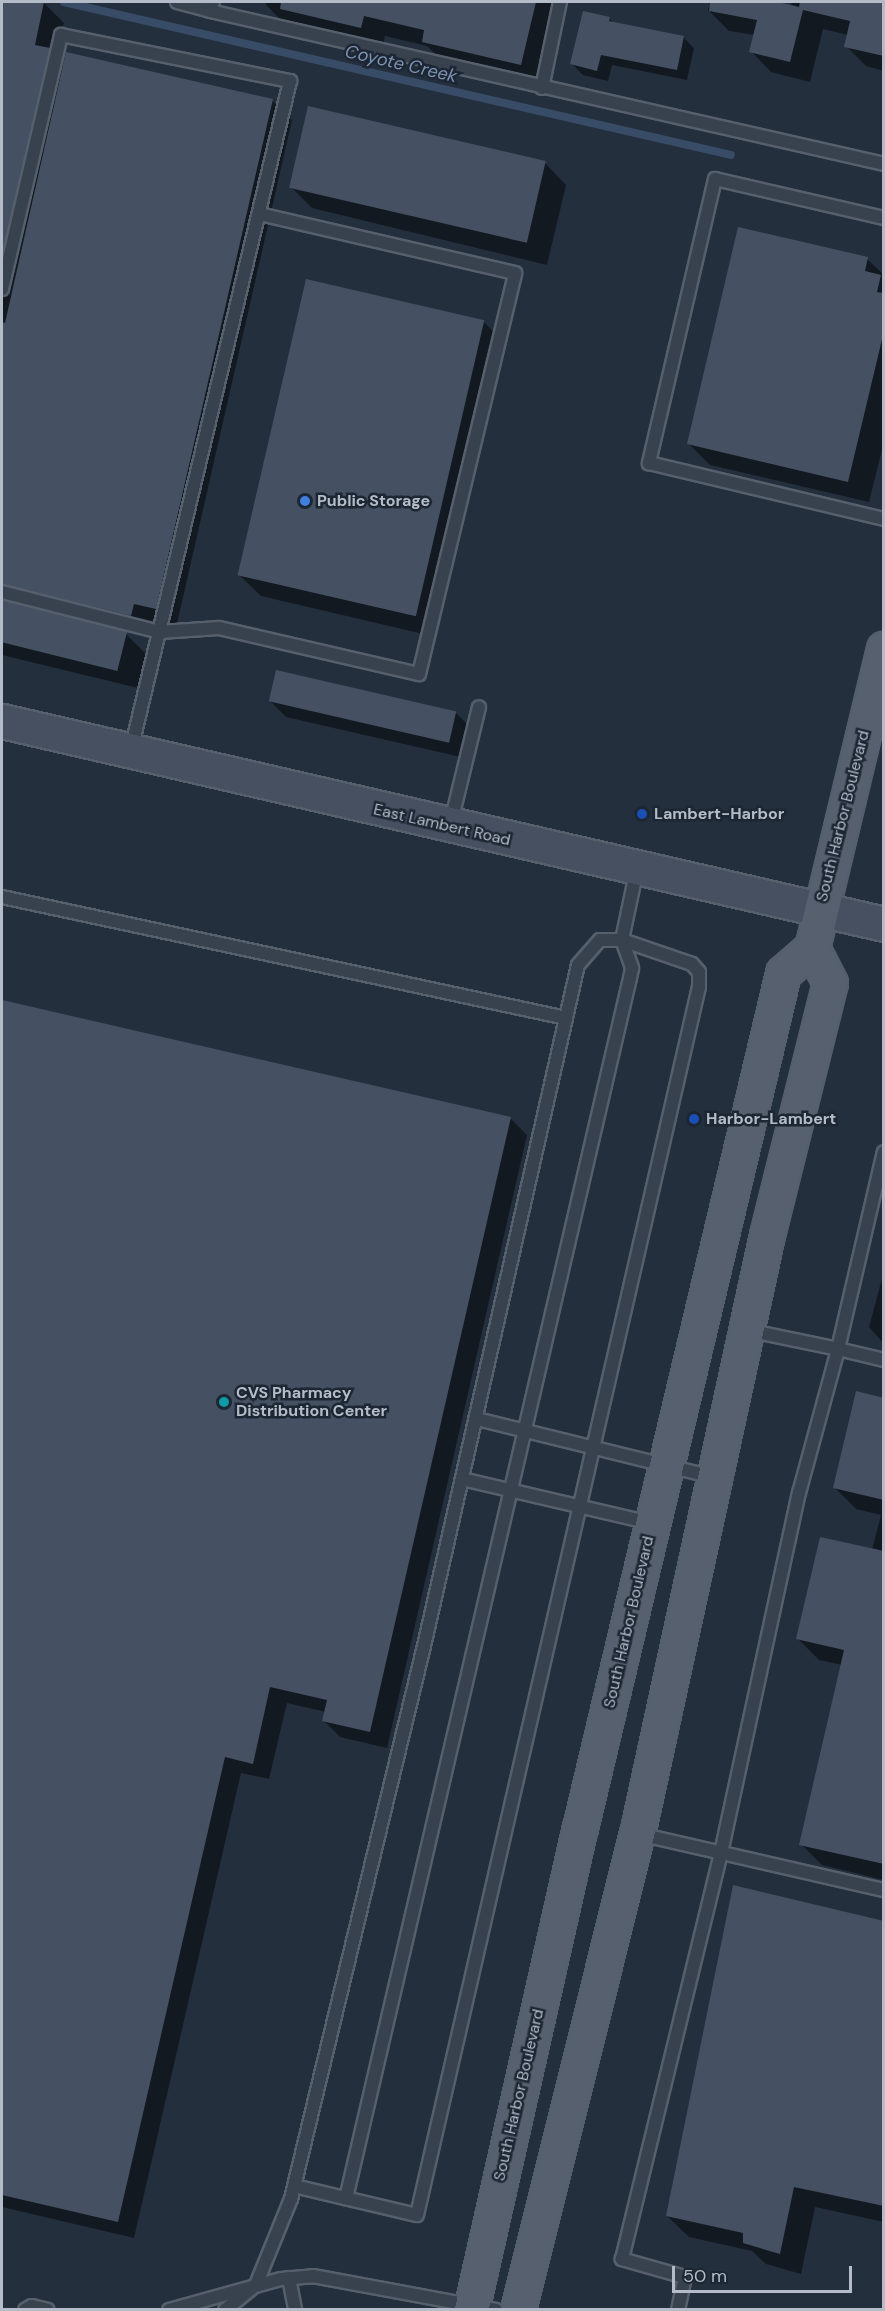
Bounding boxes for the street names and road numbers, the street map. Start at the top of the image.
street label: South Harbor Boulevard [812,728,874,904]
street label: East Lambert Road [372,800,512,850]
street label: South Harbor Boulevard [600,1534,658,1710]
street label: South Harbor Boulevard [490,2007,548,2183]

